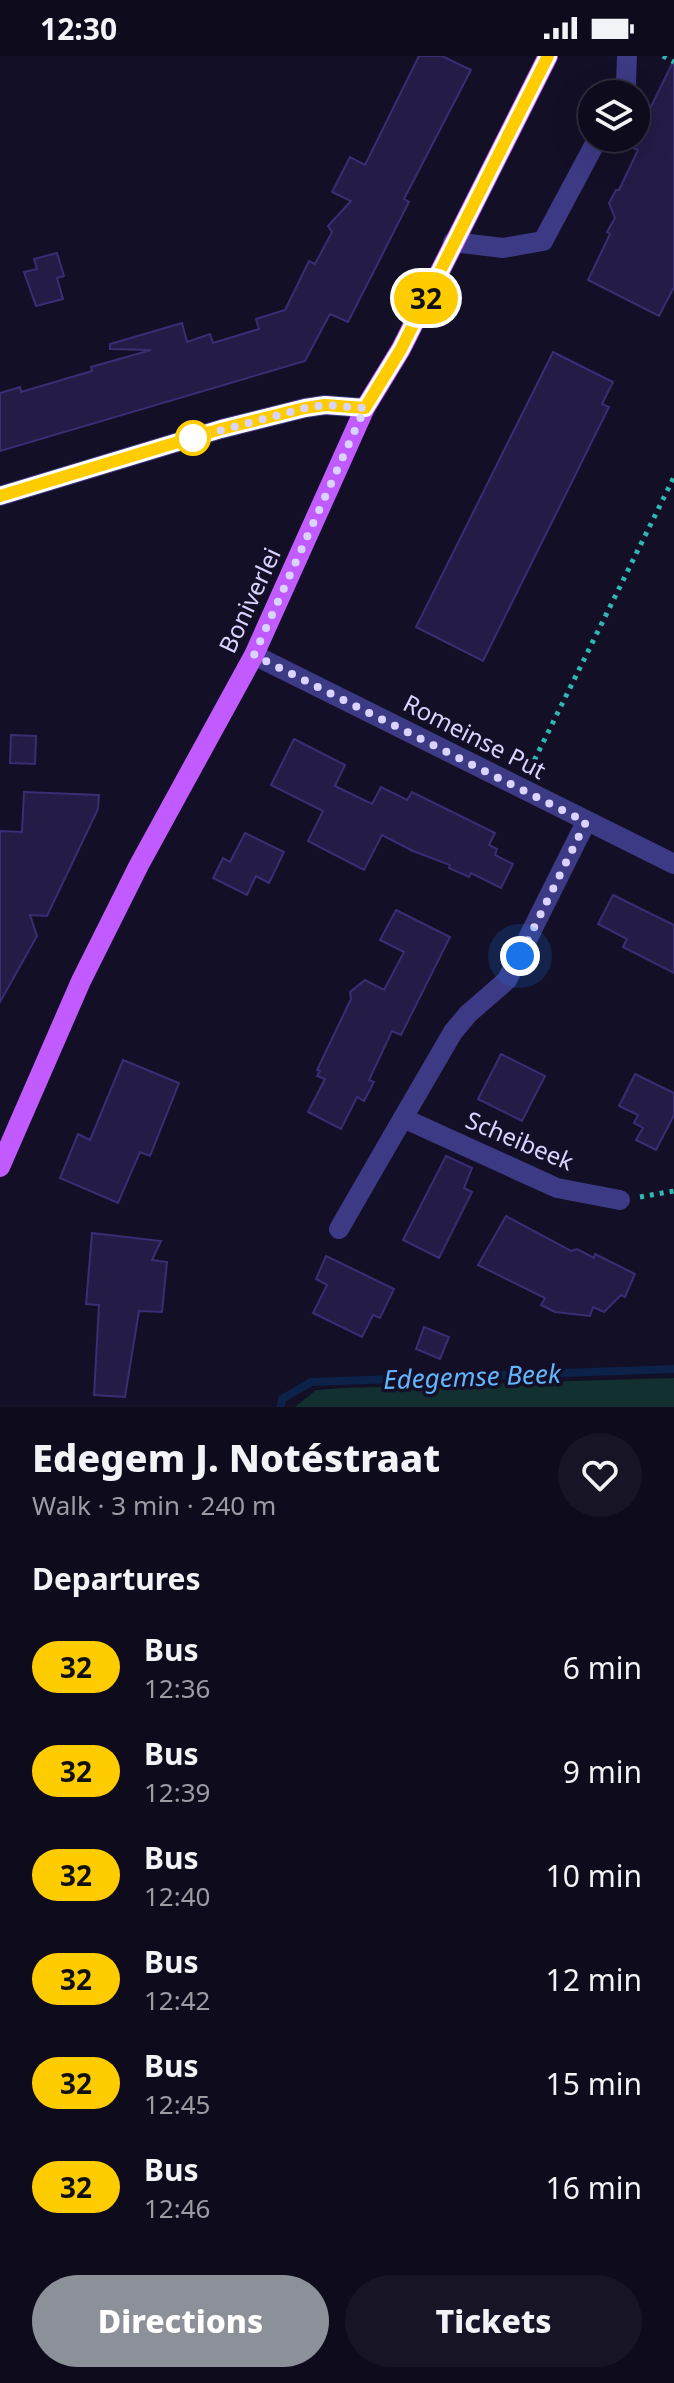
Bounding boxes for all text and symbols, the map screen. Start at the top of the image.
text: 12:30 [40,8,117,49]
map controls [578,80,650,152]
button: layers [578,80,650,152]
line badge: 32 [390,272,462,324]
text: 32 [410,279,442,317]
unlabelled marker [176,421,210,455]
street label: Boniverlei [210,542,288,658]
street label: Romeinse Put [398,686,552,786]
your location [500,936,540,976]
street label: Scheibeek [461,1103,579,1178]
water label: Edegemse Beek [383,1355,562,1397]
text: Edegem J. Notéstraat [32,1431,440,1483]
button: heart [558,1433,642,1517]
text: Walk · 3 min · 240 m [32,1487,276,1523]
text: Departures [32,1558,201,1599]
text: Bus [144,1629,199,1670]
text: 6 min [563,1647,642,1688]
text: 32 [60,1648,92,1686]
text: 12:36 [144,1670,210,1706]
text: Bus [144,1733,199,1774]
text: 9 min [563,1751,642,1792]
text: 32 [60,1752,92,1790]
text: 12:39 [144,1774,210,1810]
text: Bus [144,1837,199,1878]
text: 10 min [546,1855,642,1896]
text: 32 [60,1856,92,1894]
text: 12:40 [144,1878,210,1914]
text: Bus [144,1941,199,1982]
text: 12 min [546,1959,642,2000]
text: 32 [60,1960,92,1998]
text: 12:42 [144,1982,210,2018]
text: Bus [144,2045,199,2086]
text: 15 min [546,2063,642,2104]
text: 32 [60,2064,92,2102]
text: 12:45 [144,2086,210,2122]
text: Bus [144,2149,199,2190]
text: 16 min [546,2167,642,2208]
text: 32 [60,2168,92,2206]
text: 12:46 [144,2190,210,2226]
button: Directions [32,2275,329,2367]
button: Tickets [345,2275,642,2367]

